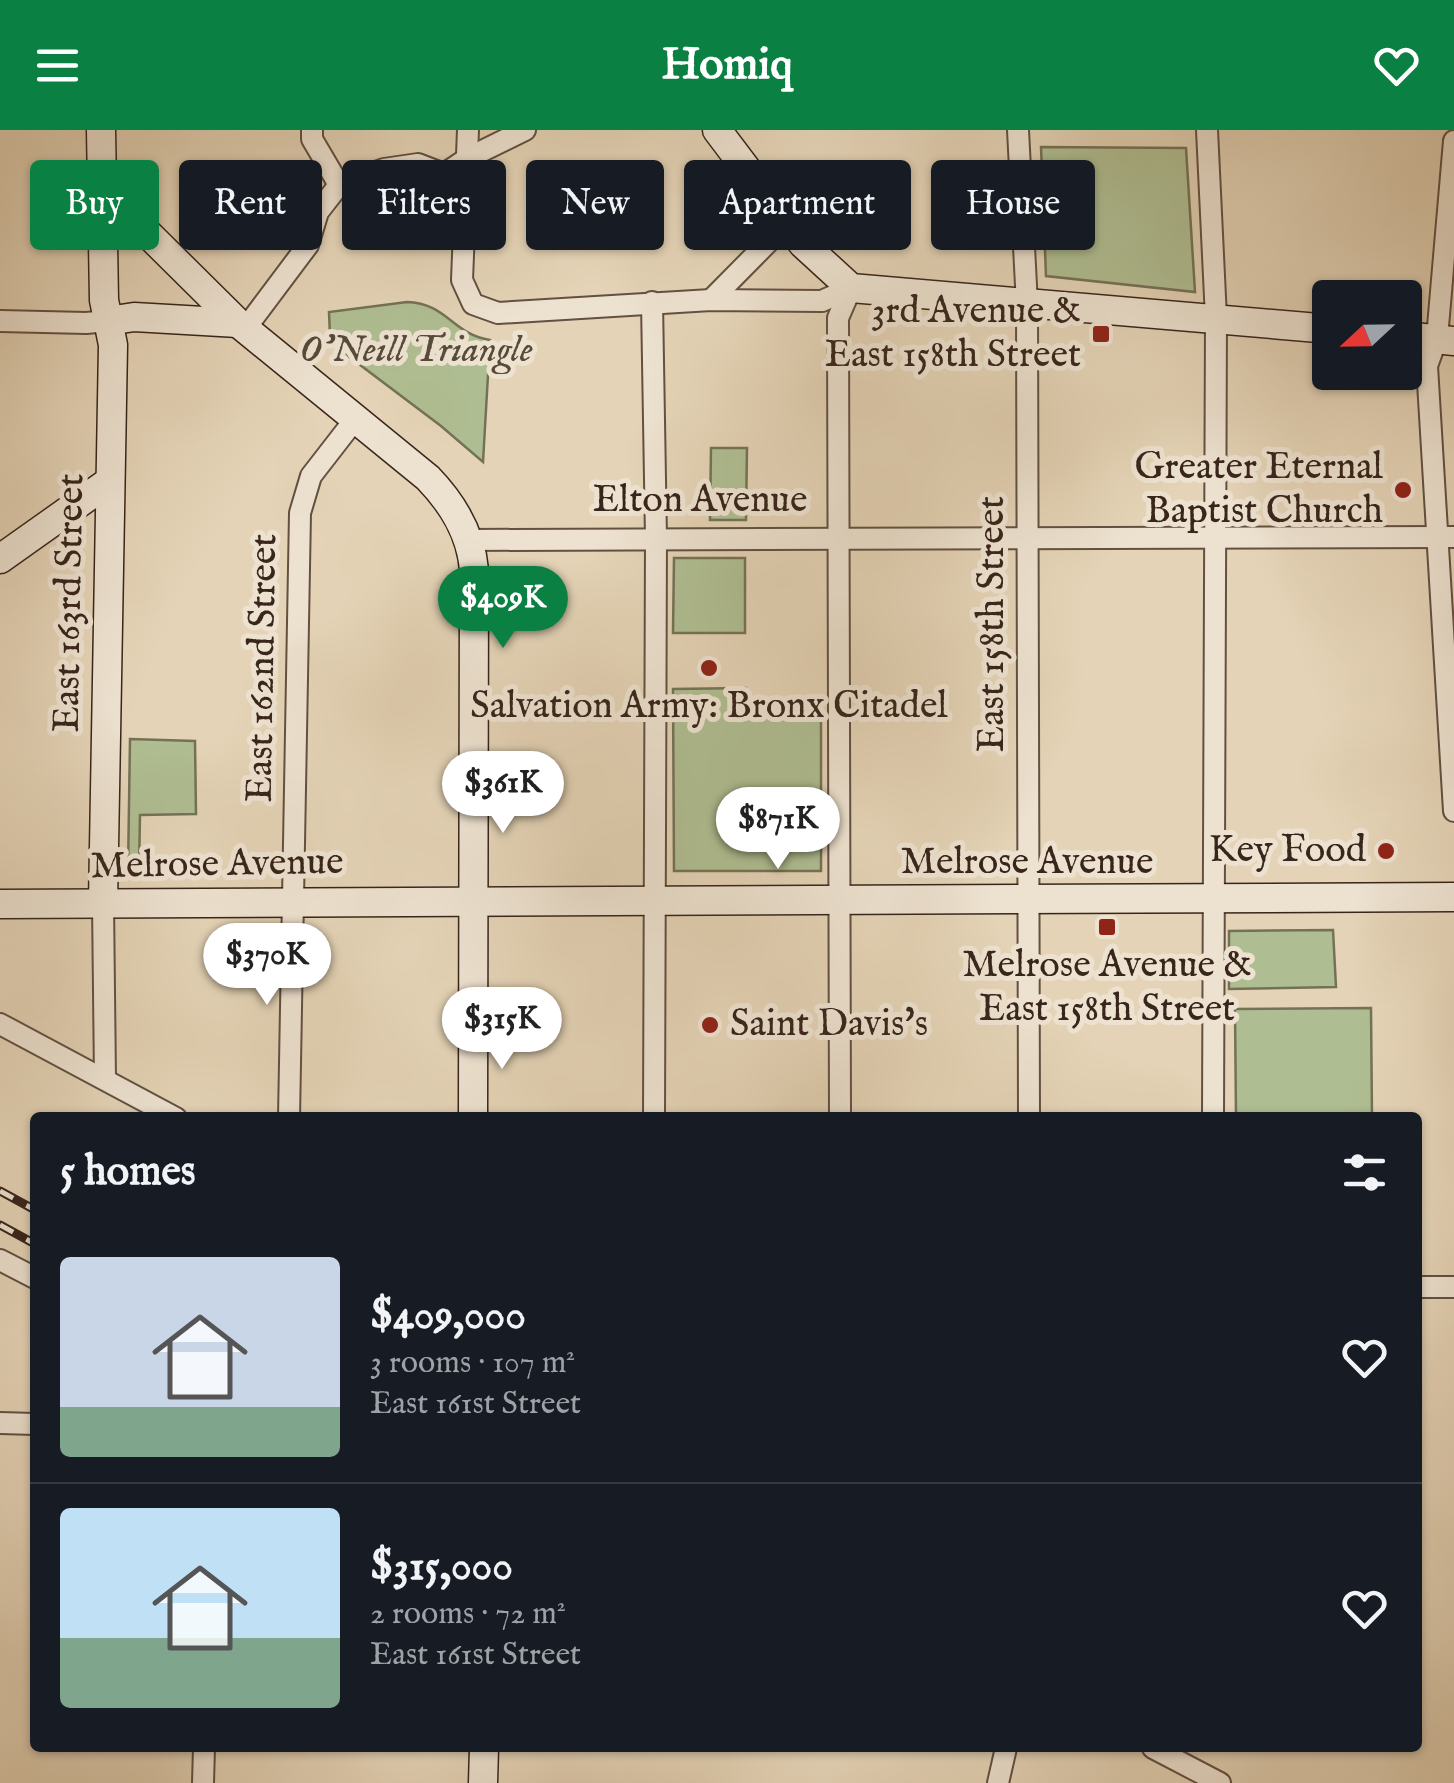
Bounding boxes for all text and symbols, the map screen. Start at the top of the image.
text: Homiq [661,37,793,94]
icon: menu [30,38,85,93]
icon: heart [1369,38,1424,93]
chip: Buy [30,160,159,250]
chip: Rent [179,160,322,250]
chip: Filters [342,160,506,250]
chip: New [526,160,664,250]
chip: Apartment [684,160,911,250]
chip: House [931,160,1095,250]
north arrow [1312,280,1422,390]
map controls [1312,280,1422,390]
place label: 3rd Avenue & East 158th Street [825,288,1081,380]
marker: 3rd Avenue & East 158th Street [1090,323,1112,345]
park label: O'Neill Triangle [299,327,533,375]
place label: Greater Eternal Baptist Church [1134,444,1384,536]
street label: East 163rd Street [44,473,96,733]
street label: Elton Avenue [593,477,807,525]
marker: Greater Eternal Baptist Church [1392,479,1414,501]
street label: East 158th Street [969,496,1017,752]
street label: East 162nd Street [237,533,289,803]
pin: $409K [433,566,573,651]
text: $409K [460,578,546,619]
marker: Salvation Army: Bronx Citadel [698,657,720,679]
place label: Salvation Army: Bronx Citadel [470,683,948,731]
pin: $361K [433,751,573,836]
text: $361K [464,763,542,804]
pin: $871K [708,787,848,872]
text: $871K [738,799,818,840]
place label: Key Food [1209,827,1367,875]
street label: Melrose Avenue [90,839,344,891]
street label: Melrose Avenue [901,839,1153,887]
marker: Key Food [1375,840,1397,862]
marker: Melrose Avenue & East 158th Street [1096,916,1118,938]
pin: $370K [197,923,337,1008]
text: $370K [225,935,309,976]
place label: Melrose Avenue & East 158th Street [962,942,1252,1034]
pin: $315K [432,987,572,1072]
text: $315K [464,999,540,1040]
place label: Saint Davis's [730,1001,928,1049]
marker: Saint Davis's [699,1014,721,1036]
icon: filters [1337,1145,1392,1200]
text: 5 homes [60,1146,196,1199]
text: $409,000 [370,1290,526,1343]
icon: home [140,1297,260,1417]
icon: heart [1337,1330,1392,1385]
text: 3 rooms · 107 m² [370,1343,575,1384]
text: East 161st Street [370,1384,581,1425]
text: $315,000 [370,1541,513,1594]
icon: home [140,1548,260,1668]
icon: heart [1337,1581,1392,1636]
text: 2 rooms · 72 m² [370,1594,566,1635]
text: East 161st Street [370,1635,581,1676]

